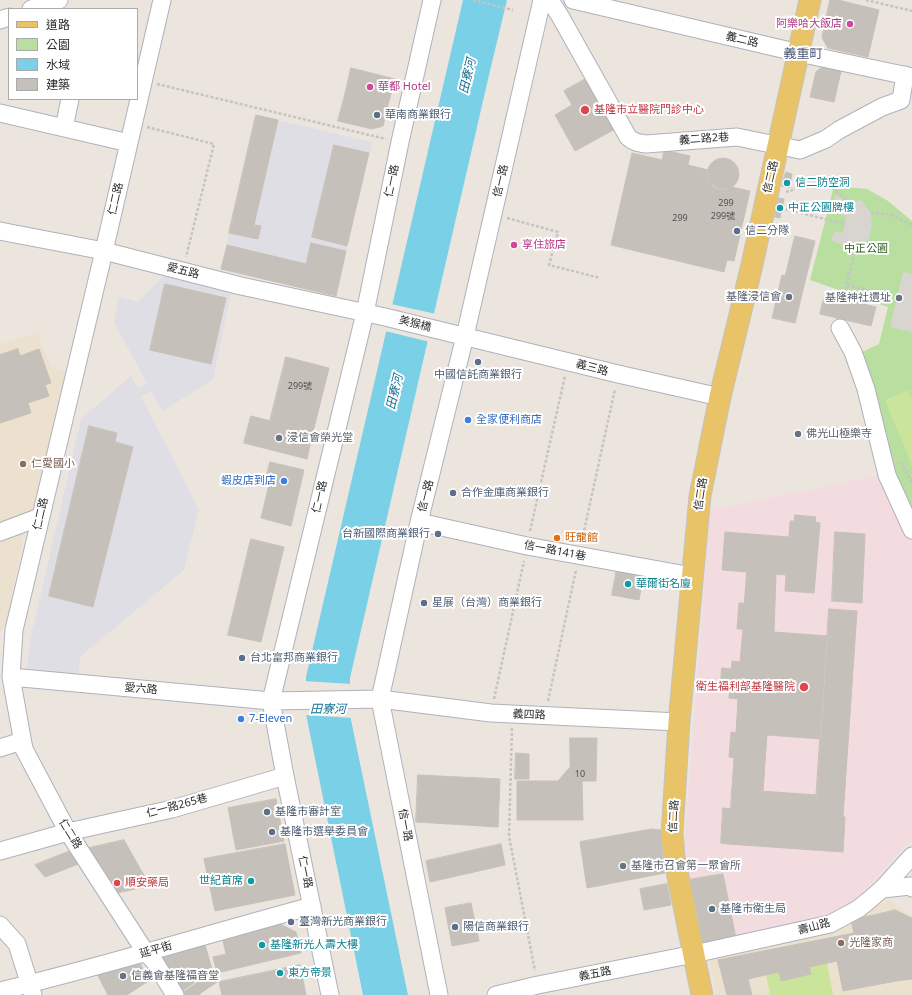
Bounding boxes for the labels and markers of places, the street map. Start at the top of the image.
place label: 阿樂哈大飯店 [776,17,842,31]
marker: 阿樂哈大飯店 [845,19,855,29]
place label: 華都 Hotel [378,80,431,94]
marker: 華都 Hotel [365,82,375,92]
place label: 基隆市立醫院門診中心 [594,103,704,117]
marker: 基隆市立醫院門診中心 [579,104,591,116]
place label: 華南商業銀行 [385,108,451,122]
marker: 華南商業銀行 [372,110,382,120]
place label: 信二防空洞 [795,176,850,190]
marker: 信二防空洞 [782,178,792,188]
place label: 中正公園牌樓 [788,201,854,215]
marker: 中正公園牌樓 [775,203,785,213]
place label: 信二分隊 [745,224,789,238]
marker: 信二分隊 [732,226,742,236]
place label: 享住旅店 [522,238,566,252]
marker: 享住旅店 [509,240,519,250]
place label: 基隆浸信會 [726,290,781,304]
place label: 基隆神社遺址 [825,291,891,305]
marker: 基隆浸信會 [784,292,794,302]
marker: 基隆神社遺址 [894,293,904,303]
marker: 中國信託商業銀行 [473,357,483,367]
place label: 中國信託商業銀行 [434,368,522,382]
place label: 全家便利商店 [476,413,542,427]
marker: 全家便利商店 [463,415,473,425]
place label: 佛光山極樂寺 [806,427,872,441]
marker: 佛光山極樂寺 [793,429,803,439]
place label: 浸信會榮光堂 [287,431,353,445]
marker: 浸信會榮光堂 [274,433,284,443]
place label: 仁愛國小 [31,457,75,471]
marker: 仁愛國小 [18,459,28,469]
place label: 蝦皮店到店 [221,474,276,488]
marker: 蝦皮店到店 [279,476,289,486]
place label: 合作金庫商業銀行 [461,486,549,500]
marker: 合作金庫商業銀行 [448,488,458,498]
place label: 台新國際商業銀行 [342,527,430,541]
marker: 台新國際商業銀行 [433,529,443,539]
place label: 旺龍館 [565,531,598,545]
marker: 旺龍館 [552,533,562,543]
place label: 華爾街名廈 [636,577,691,591]
marker: 華爾街名廈 [623,579,633,589]
place label: 星展（台灣）商業銀行 [432,596,542,610]
marker: 星展（台灣）商業銀行 [419,598,429,608]
place label: 台北富邦商業銀行 [250,651,338,665]
marker: 台北富邦商業銀行 [237,653,247,663]
place label: 衛生福利部基隆醫院 [696,680,795,694]
marker: 衛生福利部基隆醫院 [798,681,810,693]
place label: 7-Eleven [249,712,292,726]
marker: 7-Eleven [236,714,246,724]
place label: 基隆市審計室 [275,805,341,819]
marker: 基隆市審計室 [262,807,272,817]
place label: 基隆市選舉委員會 [280,825,368,839]
marker: 基隆市選舉委員會 [267,827,277,837]
place label: 基隆市召會第一聚會所 [631,859,741,873]
marker: 基隆市召會第一聚會所 [618,861,628,871]
place label: 世紀首席 [199,874,243,888]
place label: 順安藥局 [125,876,169,890]
marker: 世紀首席 [246,876,256,886]
marker: 順安藥局 [112,878,122,888]
place label: 基隆市衛生局 [720,902,786,916]
marker: 基隆市衛生局 [707,904,717,914]
place label: 臺灣新光商業銀行 [299,915,387,929]
marker: 臺灣新光商業銀行 [286,917,296,927]
place label: 陽信商業銀行 [463,920,529,934]
marker: 陽信商業銀行 [450,922,460,932]
place label: 光隆家商 [849,936,893,950]
place label: 基隆新光人壽大樓 [270,938,358,952]
marker: 光隆家商 [836,938,846,948]
marker: 基隆新光人壽大樓 [257,940,267,950]
place label: 東方帝景 [288,966,332,980]
marker: 東方帝景 [275,968,285,978]
place label: 信義會基隆福音堂 [131,969,219,983]
marker: 信義會基隆福音堂 [118,971,128,981]

